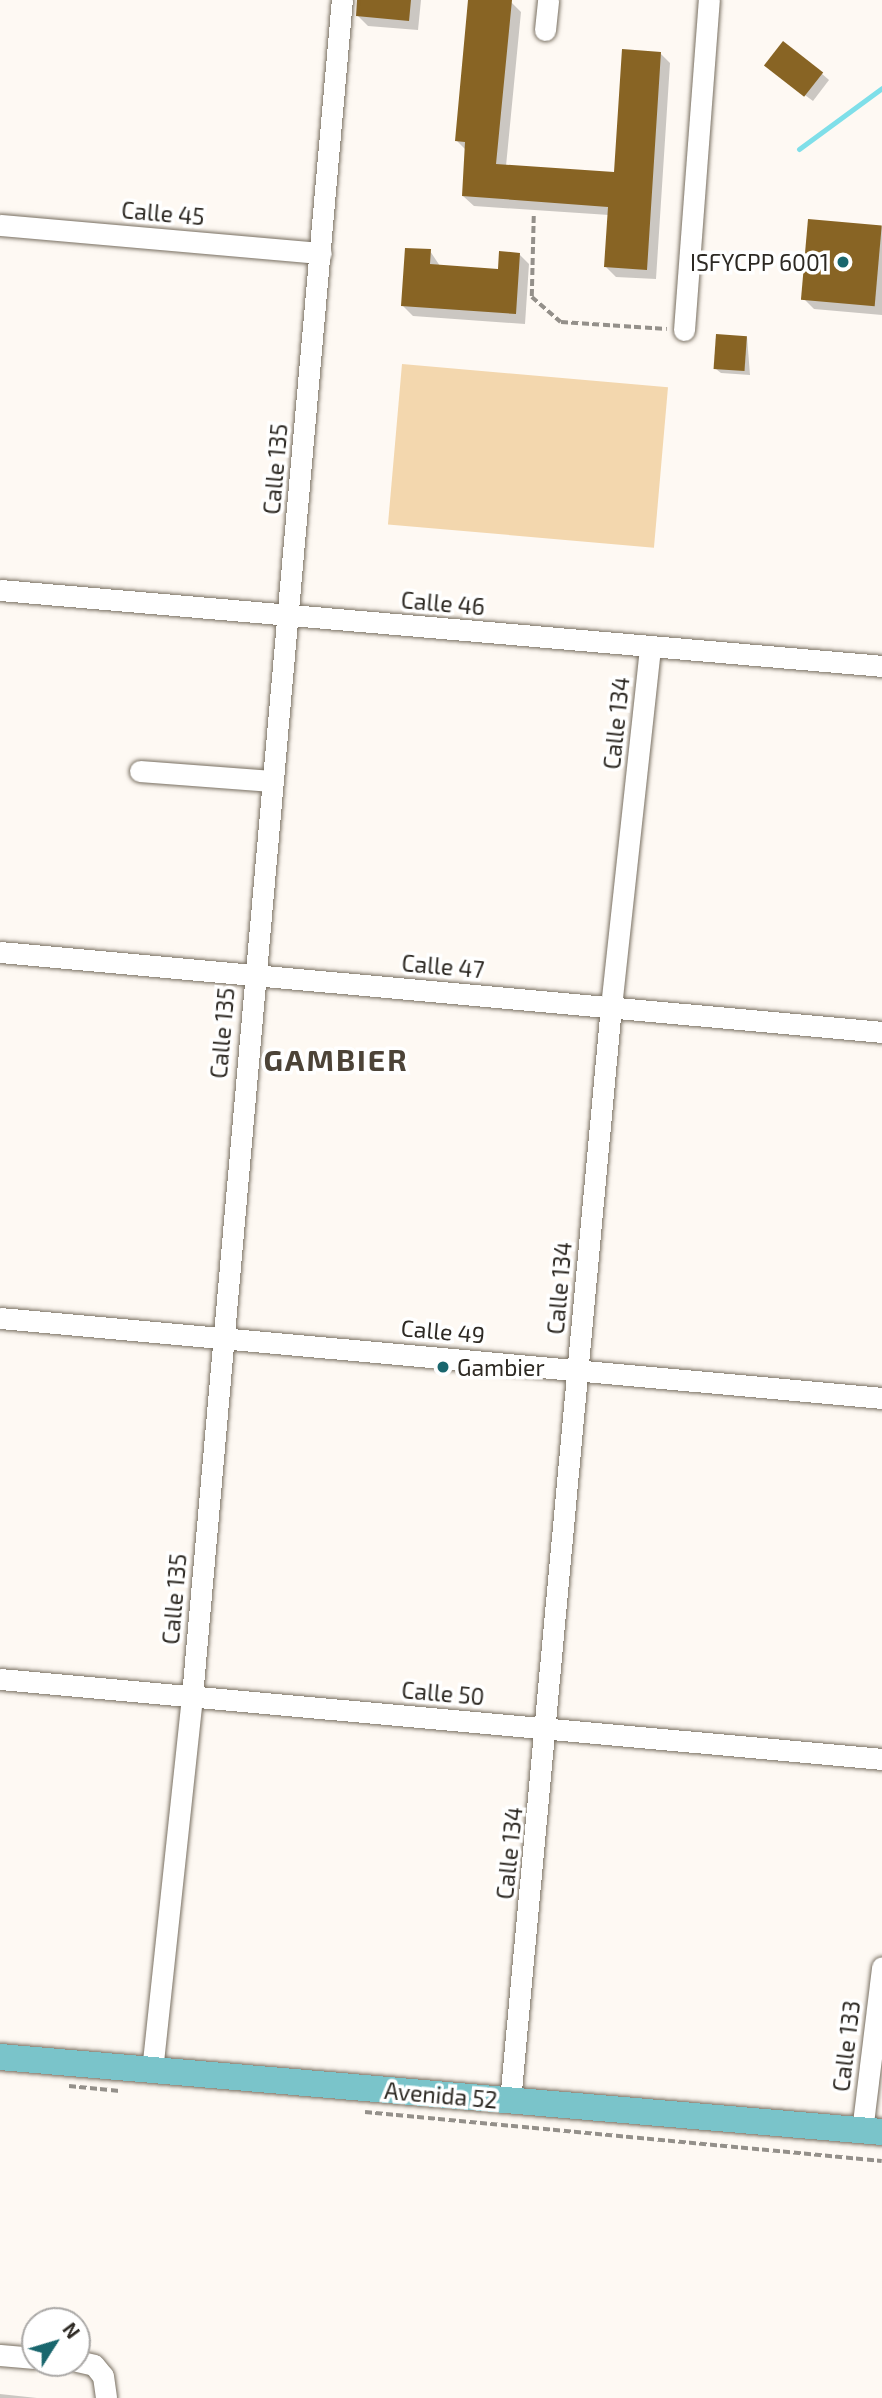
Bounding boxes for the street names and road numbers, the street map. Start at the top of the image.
street label: Calle 45 [120,196,206,230]
street label: Calle 135 [257,422,293,516]
street label: Calle 46 [400,586,486,620]
street label: Calle 134 [597,675,635,771]
street label: Calle 47 [401,949,485,983]
street label: Calle 135 [204,986,240,1080]
street label: Calle 134 [541,1240,577,1336]
street label: Calle 49 [400,1314,486,1348]
street label: Calle 135 [156,1552,192,1646]
street label: Calle 50 [400,1676,486,1710]
street label: Calle 134 [490,1805,528,1901]
street label: Calle 133 [827,1999,865,2093]
street label: Avenida 52 [383,2076,499,2114]

